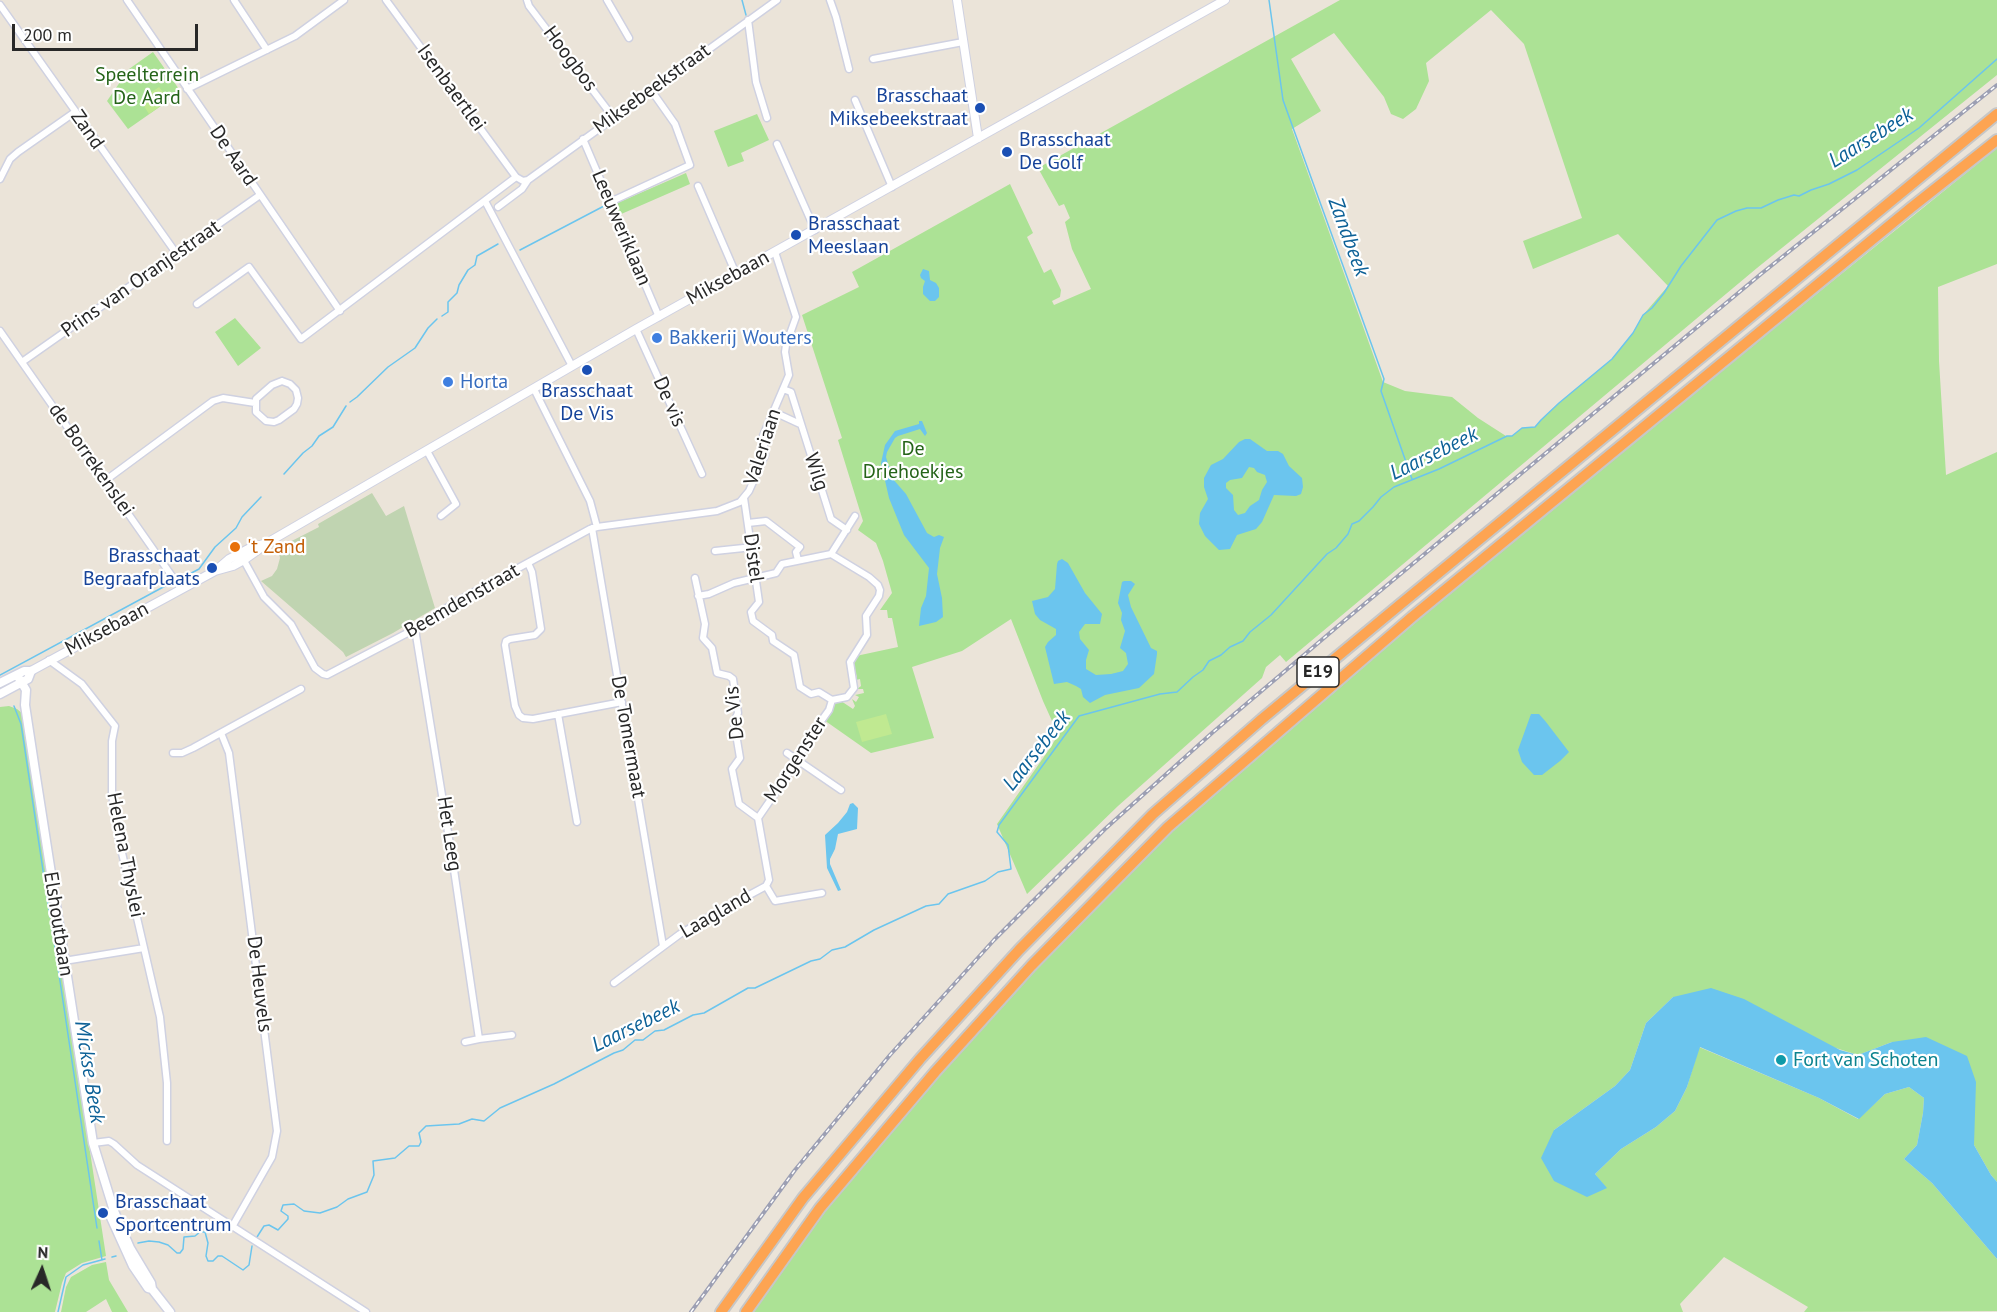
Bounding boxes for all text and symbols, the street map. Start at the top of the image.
scale bar [15,12,201,50]
street label: Hoogbos [538,22,602,96]
text: 200 m [23,23,72,46]
street label: Miksebeekstraat [589,39,715,139]
street label: Isenbaertlei [411,40,491,136]
park label: Speelterrein De Aard [95,63,199,110]
place label: Brasschaat Miksebeekstraat [830,84,968,131]
marker: Brasschaat Miksebeekstraat [973,101,987,115]
water label: Laarsebeek [1824,102,1918,174]
street label: Zand [65,106,109,154]
street label: De Aard [204,121,262,191]
place label: Brasschaat De Golf [1019,128,1111,175]
marker: Brasschaat De Golf [1000,145,1014,159]
street label: Leeuweriklaan [586,167,656,289]
water label: Zandbeek [1322,194,1374,280]
place label: Brasschaat Meeslaan [808,212,900,259]
street label: Prins van Oranjestraat [57,215,225,343]
marker: Brasschaat Meeslaan [789,228,803,242]
street label: Miksebaan [682,245,774,311]
place label: Bakkerij Wouters [669,326,812,350]
marker: Bakkerij Wouters [650,331,664,345]
marker: Brasschaat De Vis [580,363,594,377]
place label: Horta [460,370,508,394]
street label: De vis [647,373,691,431]
marker: Horta [441,375,455,389]
place label: Brasschaat De Vis [541,379,633,426]
street label: de Borrekenslei [43,399,139,521]
street label: Valeriaan [739,406,787,488]
water label: Laarsebeek [1386,422,1482,486]
park label: De Driehoekjes [863,437,963,484]
street label: Wilg [799,450,833,494]
street label: Distel [738,532,768,584]
place label: 't Zand [247,535,306,559]
marker: 't Zand [228,540,242,554]
place label: Brasschaat Begraafplaats [83,544,200,591]
street label: Beemdenstraat [400,558,524,644]
marker: Brasschaat Begraafplaats [205,561,219,575]
street label: Miksebaan [61,597,153,661]
road number: E19 [1297,657,1339,687]
street label: De Tomermaat [605,674,651,800]
street label: De Vis [720,685,750,741]
water label: Laarsebeek [998,706,1076,796]
street label: Morgenster [759,713,833,807]
street label: Helena Thyslei [101,790,149,920]
street label: Het Leeg [431,795,467,873]
street label: Elshoutbaan [38,870,78,978]
street label: Laagland [676,884,756,944]
street label: De Heuvels [241,934,277,1034]
water label: Laarsebeek [588,994,684,1058]
water label: Mickse Beek [68,1019,110,1125]
place label: Fort van Schoten [1793,1048,1938,1072]
marker: Fort van Schoten [1774,1053,1788,1067]
place label: Brasschaat Sportcentrum [115,1190,231,1237]
marker: Brasschaat Sportcentrum [96,1206,110,1220]
north arrow [12,1240,72,1300]
text: N [37,1242,49,1262]

